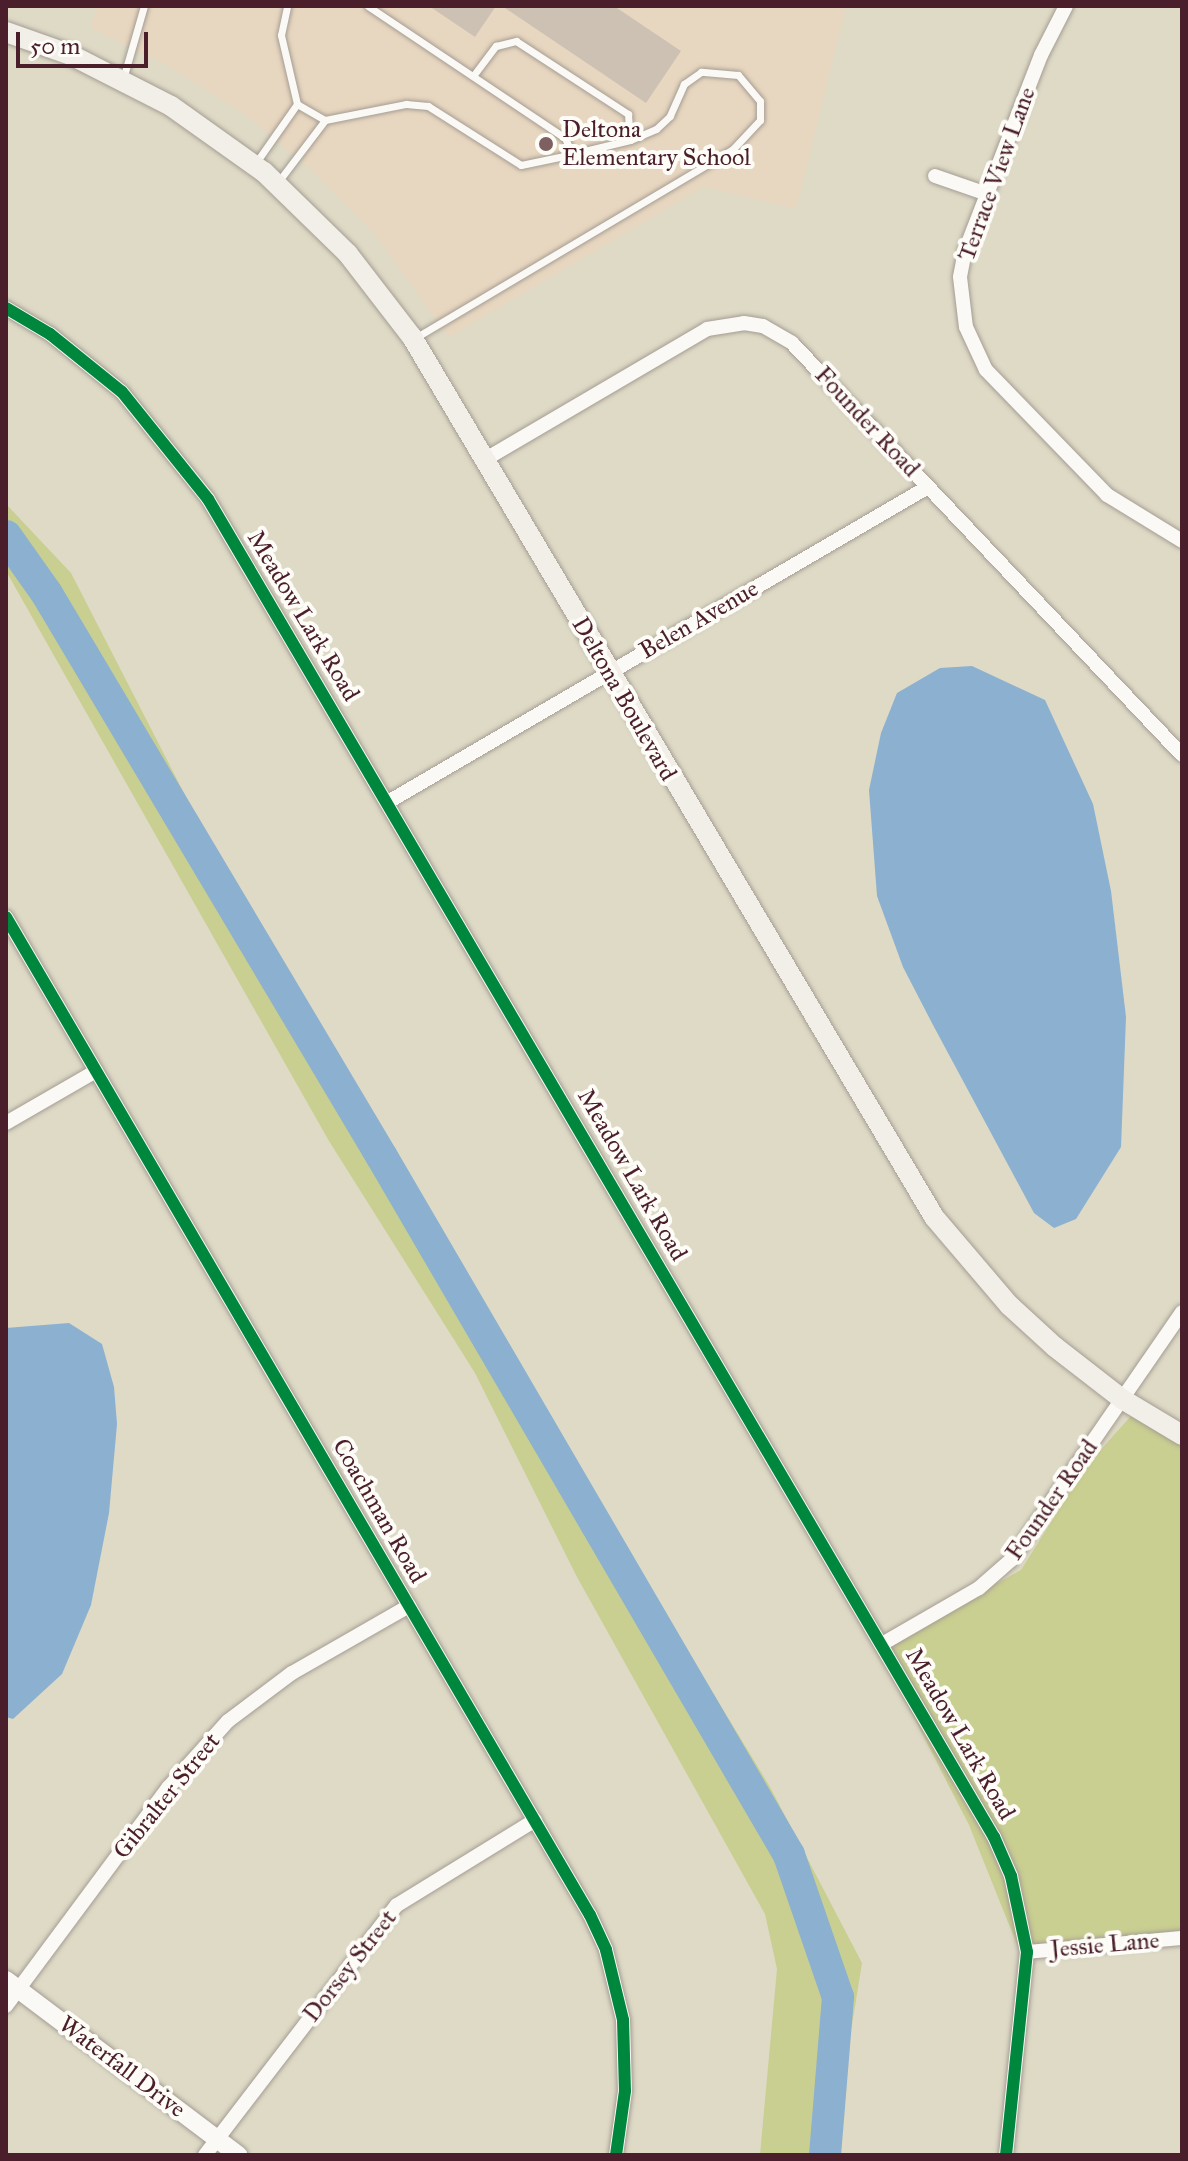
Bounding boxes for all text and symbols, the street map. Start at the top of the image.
scale bar [20,16,152,66]
text: 50 m [30,31,80,61]
street label: Terrace View Lane [952,83,1042,265]
place label: Deltona Elementary School [562,116,751,172]
marker: Deltona Elementary School [537,135,555,153]
street label: Founder Road [809,361,925,483]
street label: Meadow Lark Road [241,525,365,707]
street label: Belen Avenue [634,574,764,666]
street label: Deltona Boulevard [565,612,683,786]
street label: Meadow Lark Road [571,1084,693,1266]
street label: Coachman Road [326,1434,432,1588]
street label: Founder Road [1000,1434,1104,1566]
street label: Meadow Lark Road [899,1643,1021,1825]
street label: Gibralter Street [108,1727,226,1865]
street label: Dorsey Street [297,1904,403,2028]
street label: Jessie Lane [1049,1926,1161,1964]
street label: Waterfall Drive [53,2010,191,2124]

